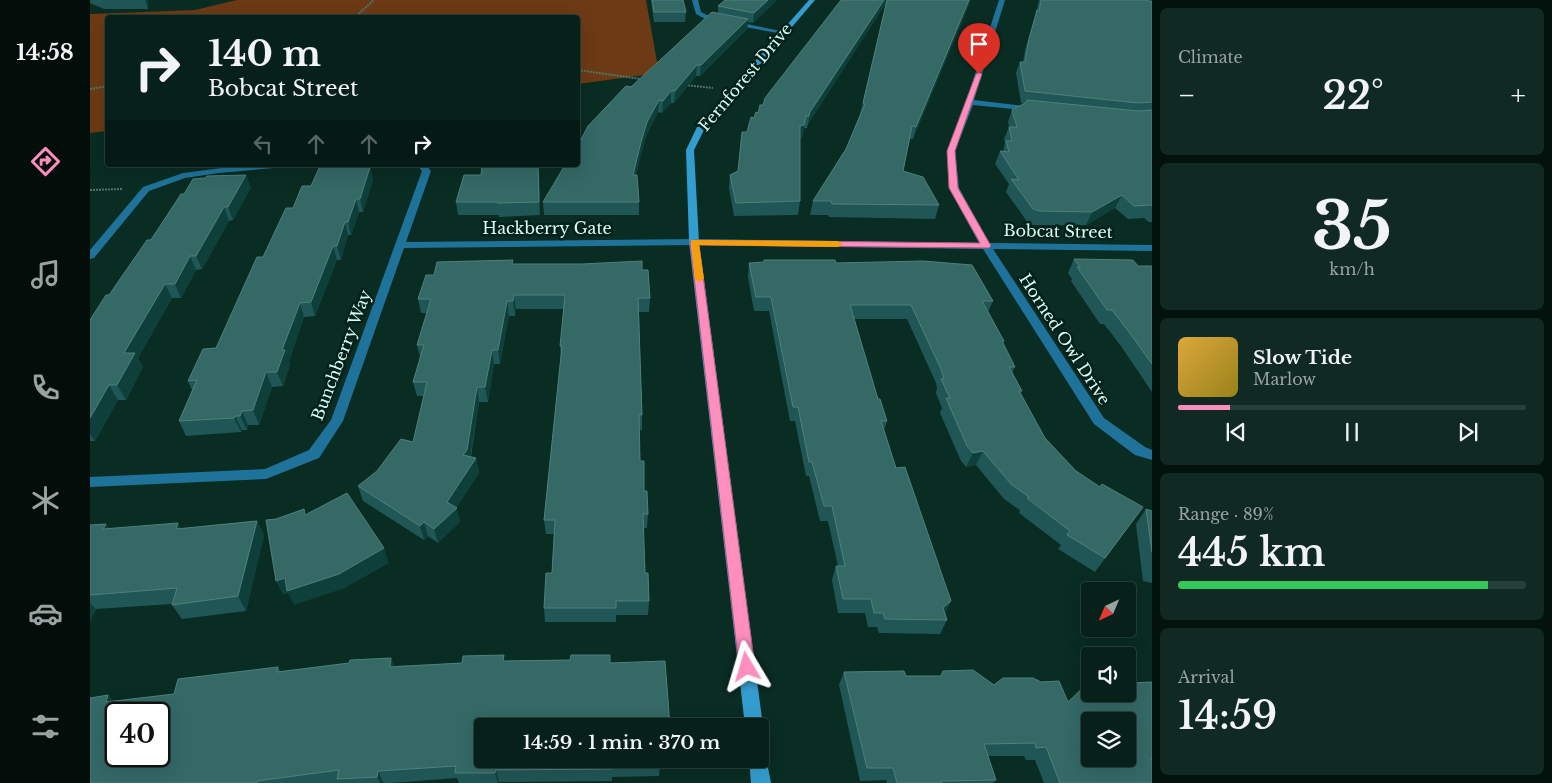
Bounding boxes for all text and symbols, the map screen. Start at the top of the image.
street label: Fernforest Drive [694,19,796,135]
pin [958,23,1000,74]
icon: arrive [965,30,993,58]
text: 140 m [208,32,321,75]
icon: right [125,35,190,100]
text: 14:58 [16,39,74,66]
text: Climate [1178,47,1243,67]
text: 22° [1322,72,1384,119]
text: Bobcat Street [208,75,358,102]
text: − [1178,78,1196,113]
text: + [1511,78,1526,113]
icon: left [249,130,277,158]
icon: ahead [302,130,330,158]
icon: ahead [355,130,383,158]
icon: right [408,130,436,158]
icon: directions [28,144,63,179]
text: 35 [1312,186,1392,267]
street label: Hackberry Gate [482,218,612,238]
street label: Bobcat Street [1003,220,1113,242]
icon: music [28,257,63,292]
text: km/h [1329,259,1375,279]
street label: Horned Owl Drive [1015,270,1115,408]
street label: Bunchberry Way [307,286,375,423]
text: Slow Tide [1253,346,1352,369]
text: Marlow [1253,369,1316,389]
icon: phone [28,370,63,405]
icon: previous [1222,418,1250,446]
icon: pause [1338,418,1366,446]
icon: next [1454,418,1482,446]
icon: climate [28,483,63,518]
text: Range · 89% [1178,504,1274,524]
text: 445 km [1178,529,1326,576]
north arrow [1081,582,1136,638]
map controls [1081,582,1136,767]
icon: car [28,596,63,631]
position arrow [720,640,772,692]
button: sound [1081,647,1136,702]
text: Arrival [1178,667,1235,687]
text: 14:59 [1178,692,1277,739]
speed limit sign: 40 [105,702,170,767]
icon: filters [28,709,63,744]
button: layers [1081,712,1136,767]
text: 14:59 · 1 min · 370 m [523,731,720,754]

